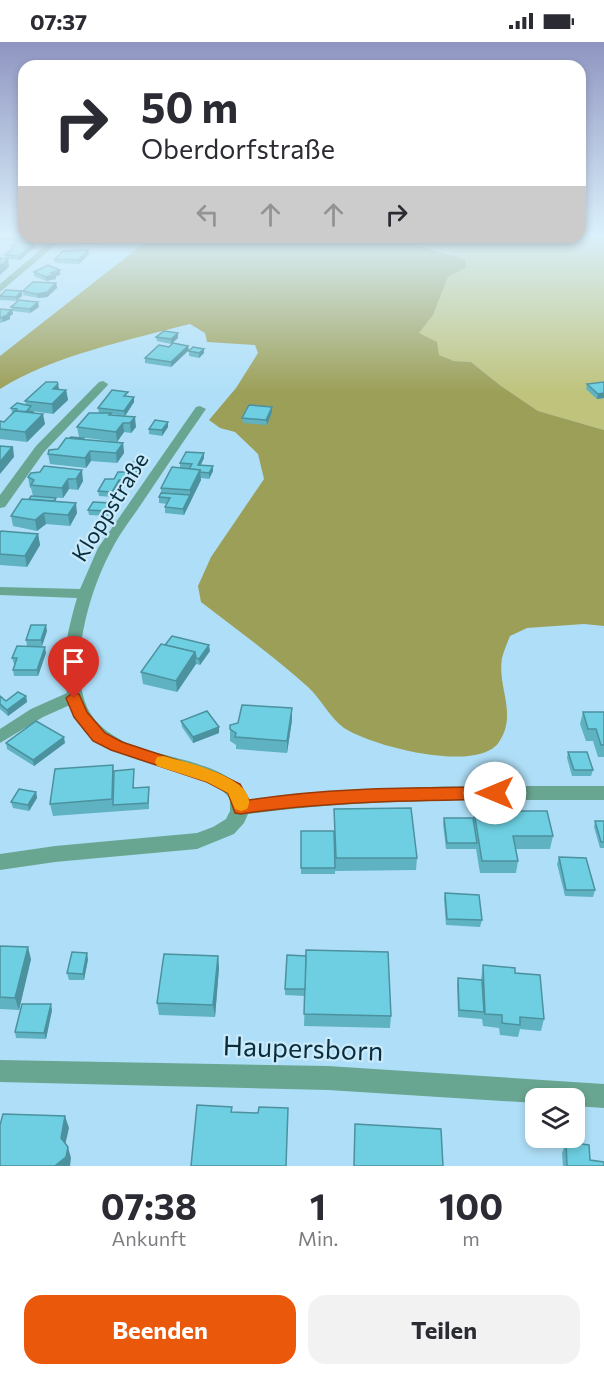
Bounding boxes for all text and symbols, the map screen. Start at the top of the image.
text: 07:37 [30,8,87,35]
text: 50 m [141,80,238,132]
icon: right [42,84,120,162]
text: Oberdorfstraße [141,132,335,165]
icon: left [191,198,224,231]
icon: ahead [254,198,287,231]
icon: ahead [317,198,350,231]
icon: right [380,198,413,231]
street label: Kloppstraße [65,447,154,566]
pin [48,636,99,698]
icon: arrive [57,645,90,678]
position arrow [463,761,527,825]
street label: Haupersborn [222,1028,384,1067]
map controls [525,1088,585,1148]
button: layers [525,1088,585,1148]
text: 07:38 [101,1183,197,1227]
text: 1 [310,1183,326,1227]
text: 100 [439,1183,503,1227]
text: Ankunft [111,1226,186,1250]
text: Min. [298,1226,338,1250]
text: m [462,1226,480,1250]
button: Beenden [24,1295,296,1364]
button: Teilen [308,1295,580,1364]

